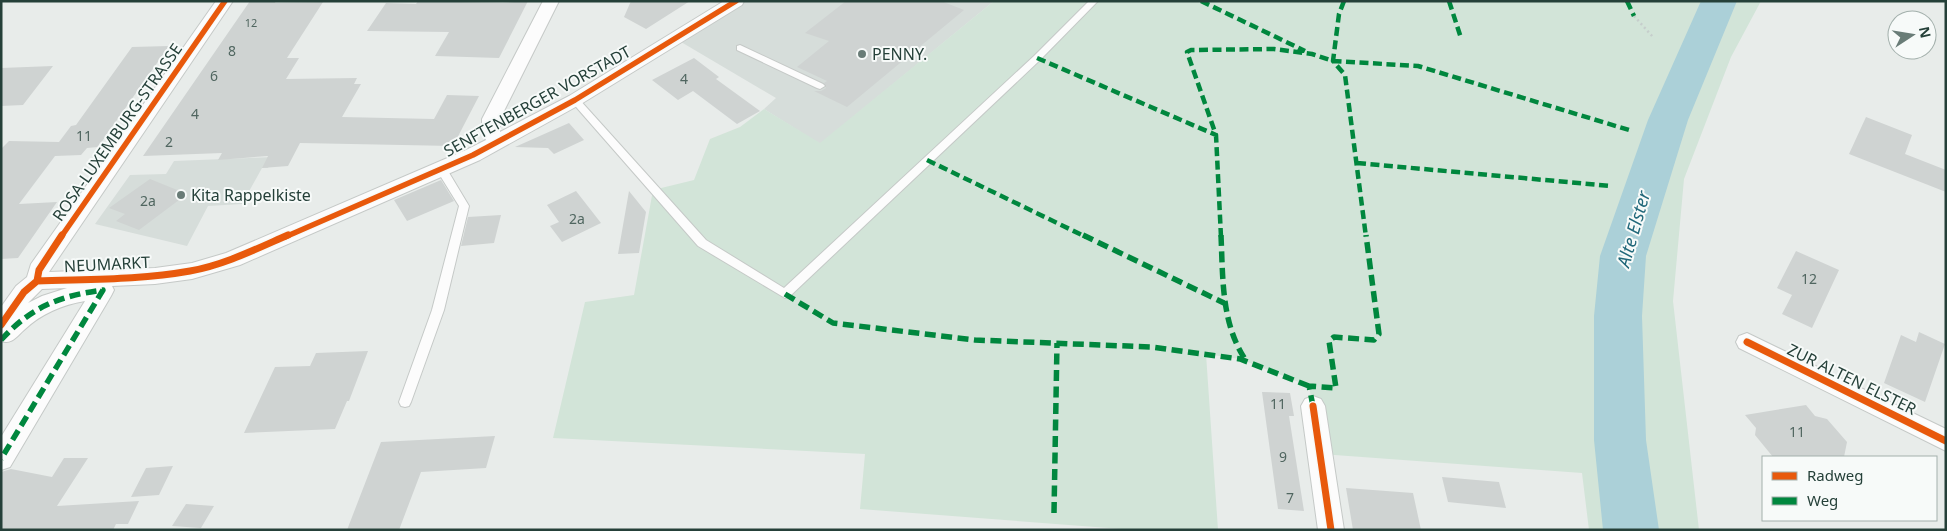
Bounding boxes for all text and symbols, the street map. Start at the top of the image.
north arrow [1887,10,1937,60]
house number: 12 [245,15,257,30]
text: N [1915,25,1936,40]
street label: ROSA-LUXEMBURG-STRASSE [47,39,187,225]
street label: SENFTENBERGER VORSTADT [439,40,635,162]
house number: 8 [228,41,236,60]
place label: PENNY. [872,43,927,65]
marker: PENNY. [856,48,868,60]
house number: 6 [210,66,218,85]
house number: 4 [680,69,688,88]
house number: 4 [191,104,199,123]
house number: 11 [76,126,92,145]
house number: 2 [165,132,173,151]
place label: Kita Rappelkiste [191,184,311,206]
water label: Alte Elster [1610,187,1656,272]
marker: Kita Rappelkiste [175,189,187,201]
house number: 2a [140,191,156,210]
house number: 2a [569,209,585,228]
street label: NEUMARKT [63,251,151,277]
house number: 12 [1801,269,1817,288]
street label: ZUR ALTEN ELSTER [1784,338,1920,420]
house number: 11 [1270,394,1286,413]
house number: 11 [1789,422,1805,441]
house number: 9 [1279,447,1287,466]
legend [1762,456,1937,521]
text: Radweg [1807,465,1863,485]
house number: 7 [1286,488,1294,507]
text: Weg [1807,490,1838,510]

